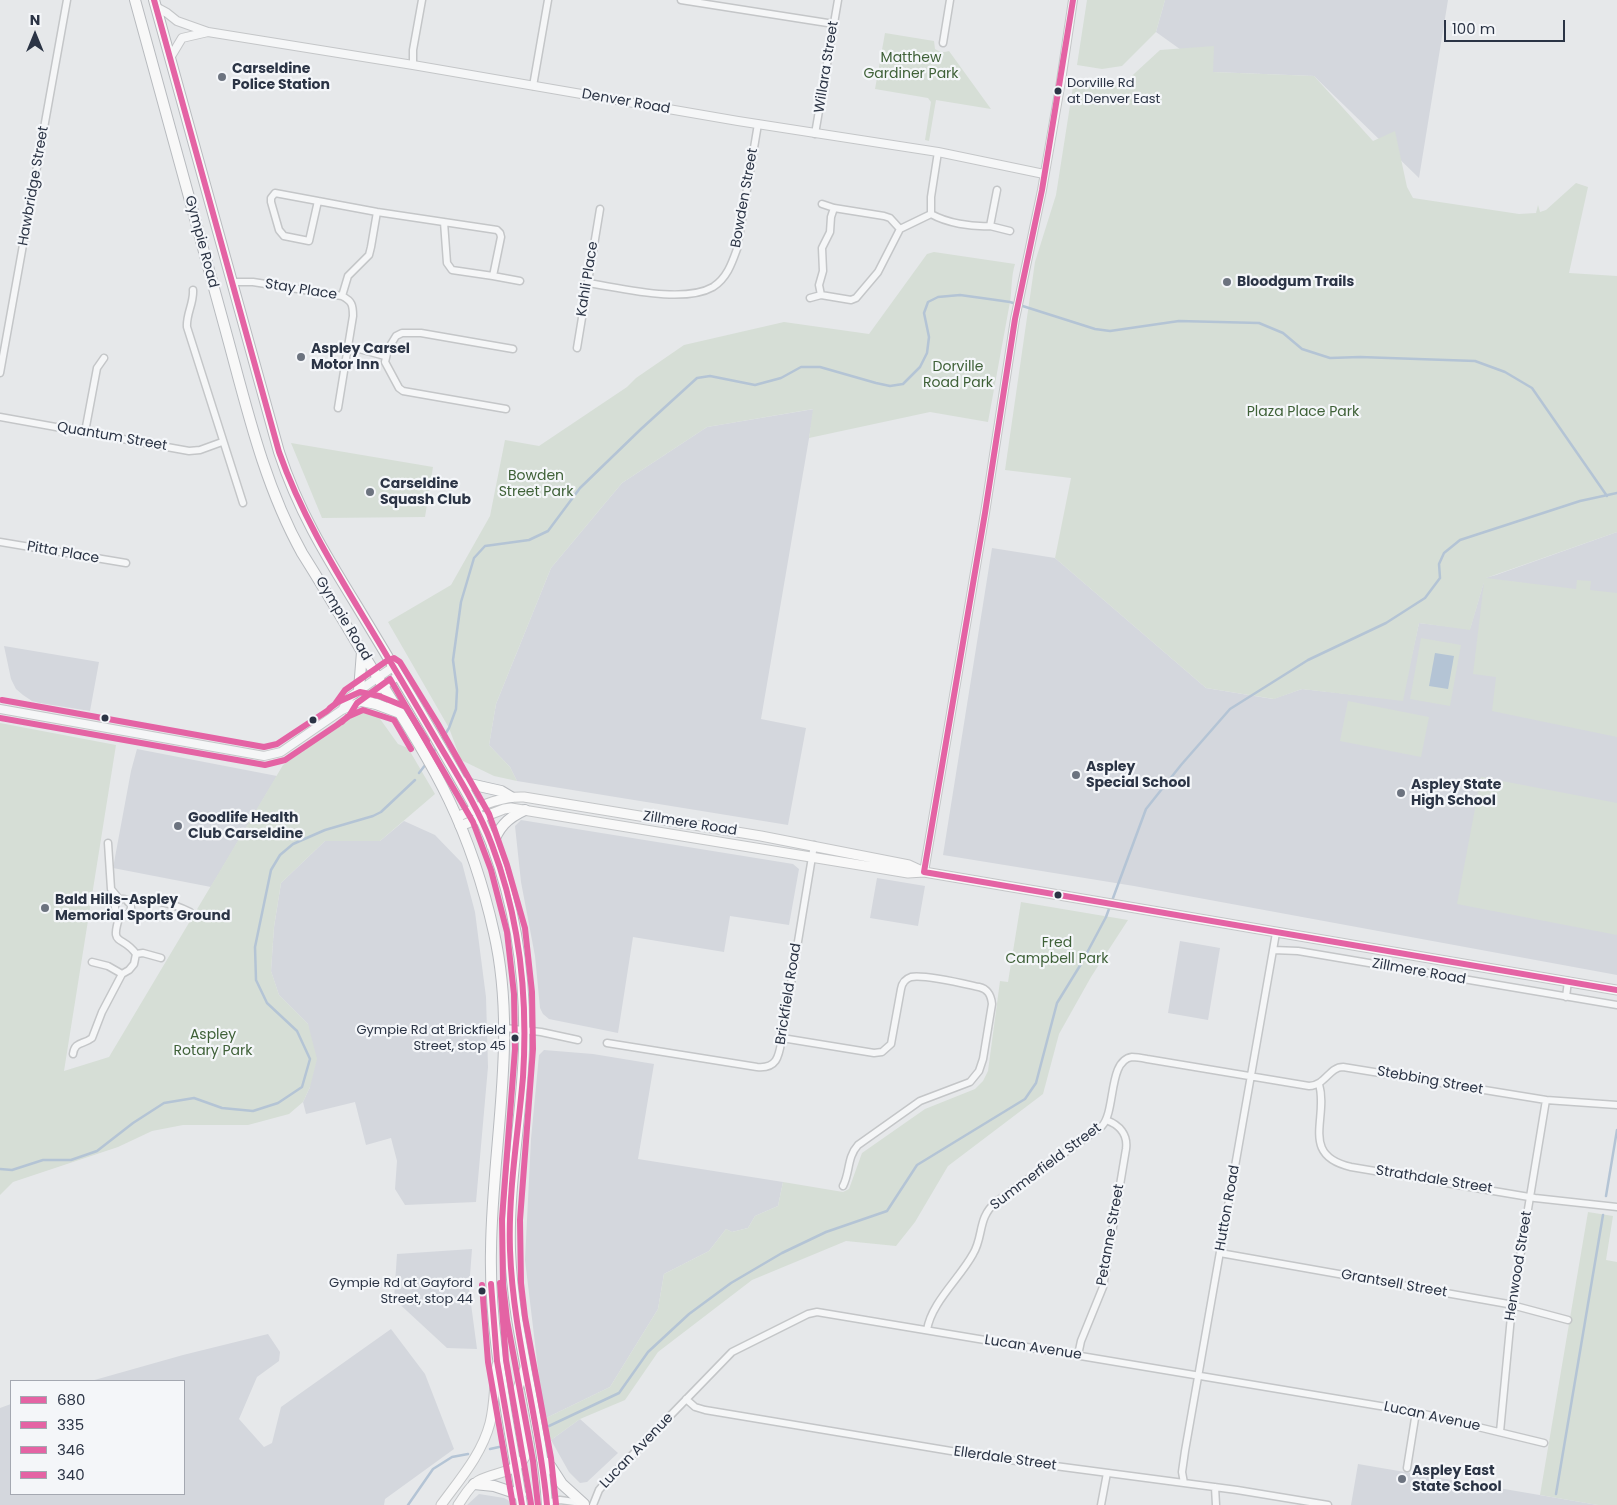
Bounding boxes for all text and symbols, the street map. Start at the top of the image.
north arrow [10,10,60,60]
text: N [30,10,40,30]
scale bar [1447,10,1568,42]
text: 100 m [1452,18,1495,39]
street label: Willara Street [811,20,843,114]
park label: Matthew Gardiner Park [863,50,959,82]
place label: Carseldine Police Station [232,61,330,94]
marker: Carseldine Police Station [216,71,228,83]
place label: Dorville Rd at Denver East [1067,76,1160,107]
street label: Denver Road [581,86,671,118]
marker: Dorville Rd at Denver East [1053,86,1063,96]
street label: Hawbridge Street [15,125,53,247]
street label: Bowden Street [728,147,762,249]
street label: Gympie Road [181,194,221,290]
street label: Kahli Place [574,240,602,318]
place label: Bloodgum Trails [1237,274,1354,290]
street label: Stay Place [264,276,338,304]
marker: Bloodgum Trails [1221,276,1233,288]
place label: Aspley Carsel Motor Inn [311,341,410,374]
marker: Aspley Carsel Motor Inn [295,351,307,363]
park label: Dorville Road Park [923,359,993,392]
park label: Plaza Place Park [1247,404,1359,420]
street label: Quantum Street [56,419,168,455]
park label: Bowden Street Park [499,468,573,501]
place label: Carseldine Squash Club [380,476,471,508]
marker: Carseldine Squash Club [364,486,376,498]
street label: Pitta Place [26,538,100,568]
street label: Gympie Road [311,574,375,664]
unlabelled marker [100,713,110,723]
unlabelled marker [308,715,318,725]
place label: Aspley Special School [1086,759,1190,792]
marker: Aspley Special School [1070,769,1082,781]
place label: Aspley State High School [1411,777,1501,810]
marker: Aspley State High School [1395,787,1407,799]
street label: Zillmere Road [642,808,738,840]
place label: Goodlife Health Club Carseldine [188,810,303,842]
marker: Goodlife Health Club Carseldine [172,820,184,832]
unlabelled marker [1053,890,1063,900]
place label: Bald Hills-Aspley Memorial Sports Ground [55,892,230,924]
marker: Bald Hills-Aspley Memorial Sports Ground [39,902,51,914]
park label: Fred Campbell Park [1006,935,1108,968]
street label: Brickfield Road [773,942,805,1046]
street label: Zillmere Road [1371,955,1467,989]
place label: Gympie Rd at Brickfield Street, stop 45 [356,1023,506,1054]
park label: Aspley Rotary Park [174,1027,252,1060]
marker: Gympie Rd at Brickfield Street, stop 45 [510,1033,520,1043]
street label: Stebbing Street [1376,1063,1484,1099]
street label: Summerfield Street [987,1120,1105,1214]
street label: Strathdale Street [1374,1162,1494,1198]
street label: Hutton Road [1212,1164,1244,1252]
street label: Petanne Street [1094,1183,1128,1287]
street label: Henwood Street [1502,1210,1536,1322]
street label: Grantsell Street [1340,1266,1448,1302]
place label: Gympie Rd at Gayford Street, stop 44 [329,1276,473,1307]
marker: Gympie Rd at Gayford Street, stop 44 [477,1286,487,1296]
street label: Lucan Avenue [983,1332,1083,1364]
legend [10,1380,185,1495]
text: 680 [57,1389,85,1410]
street label: Lucan Avenue [1382,1399,1482,1435]
street label: Lucan Avenue [597,1410,677,1492]
text: 335 [57,1414,84,1435]
text: 346 [57,1439,85,1460]
street label: Ellerdale Street [952,1443,1058,1475]
place label: Aspley East State School [1412,1463,1502,1495]
text: 340 [57,1464,85,1485]
marker: Aspley East State School [1396,1473,1408,1485]

